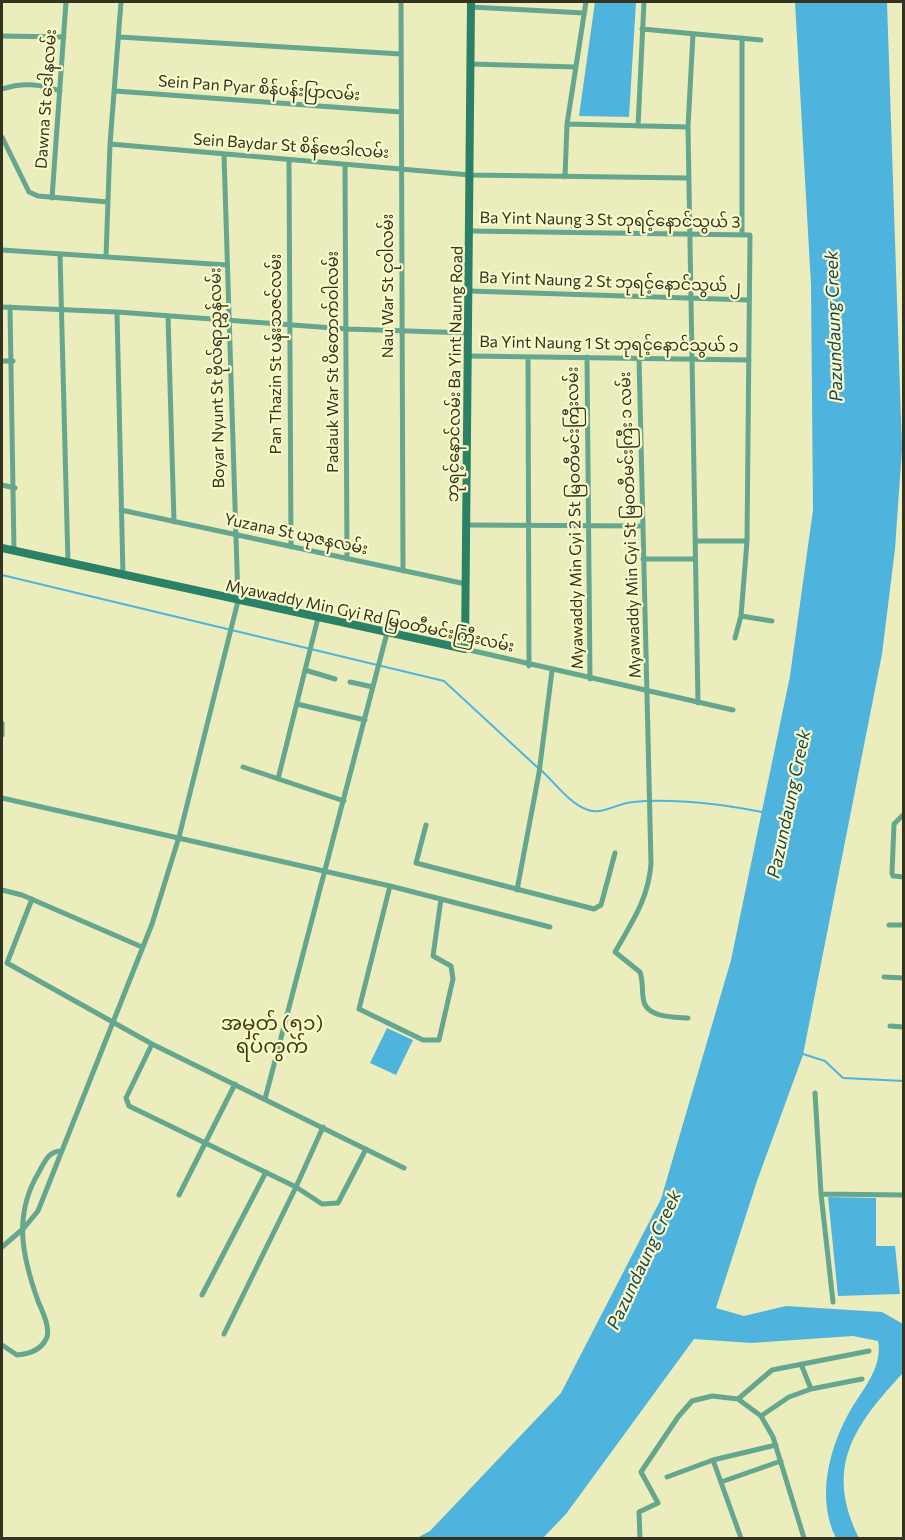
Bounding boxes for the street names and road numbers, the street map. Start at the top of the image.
street label: Dawna St ဒေါနလမ်း [32,28,60,170]
street label: Sein Pan Pyar စိန်ပန်းပြာလမ်း [157,71,361,105]
street label: Sein Baydar St စိန်ဗေဒါလမ်း [192,130,390,162]
street label: Ba Yint Naung 3 St ဘုရင့်နောင်သွယ် 3 [479,208,741,232]
street label: Nau War St ငုဝါလမ်း [378,214,398,358]
street label: ဘုရင့်နောင်လမ်း Ba Yint Naung Road [443,246,467,502]
street label: Padauk War St ပိတောက်ဝါလမ်း [323,251,343,473]
street label: Pan Thazin St ပန်းသဇင်လမ်း [266,254,286,454]
street label: Boyar Nyunt St ဗိုလ်ရာညွှန်လမ်း [205,267,229,489]
street label: Ba Yint Naung 2 St ဘုရင့်နောင်သွယ် ၂ [479,268,741,296]
street label: Ba Yint Naung 1 St ဘုရင့်နောင်သွယ် ၁ [479,332,739,356]
street label: Myawaddy Min Gyi 2 St မြဝတီမင်းကြီးလမ်း [563,366,587,670]
street label: Myawaddy Min Gyi St မြဝတီမင်းကြီး ၁ လမ်း [615,371,645,679]
street label: Yuzana St ယုဇနလမ်း [222,509,370,559]
street label: Myawaddy Min Gyi Rd မြဝတီမင်းကြီးလမ်း [224,576,516,656]

